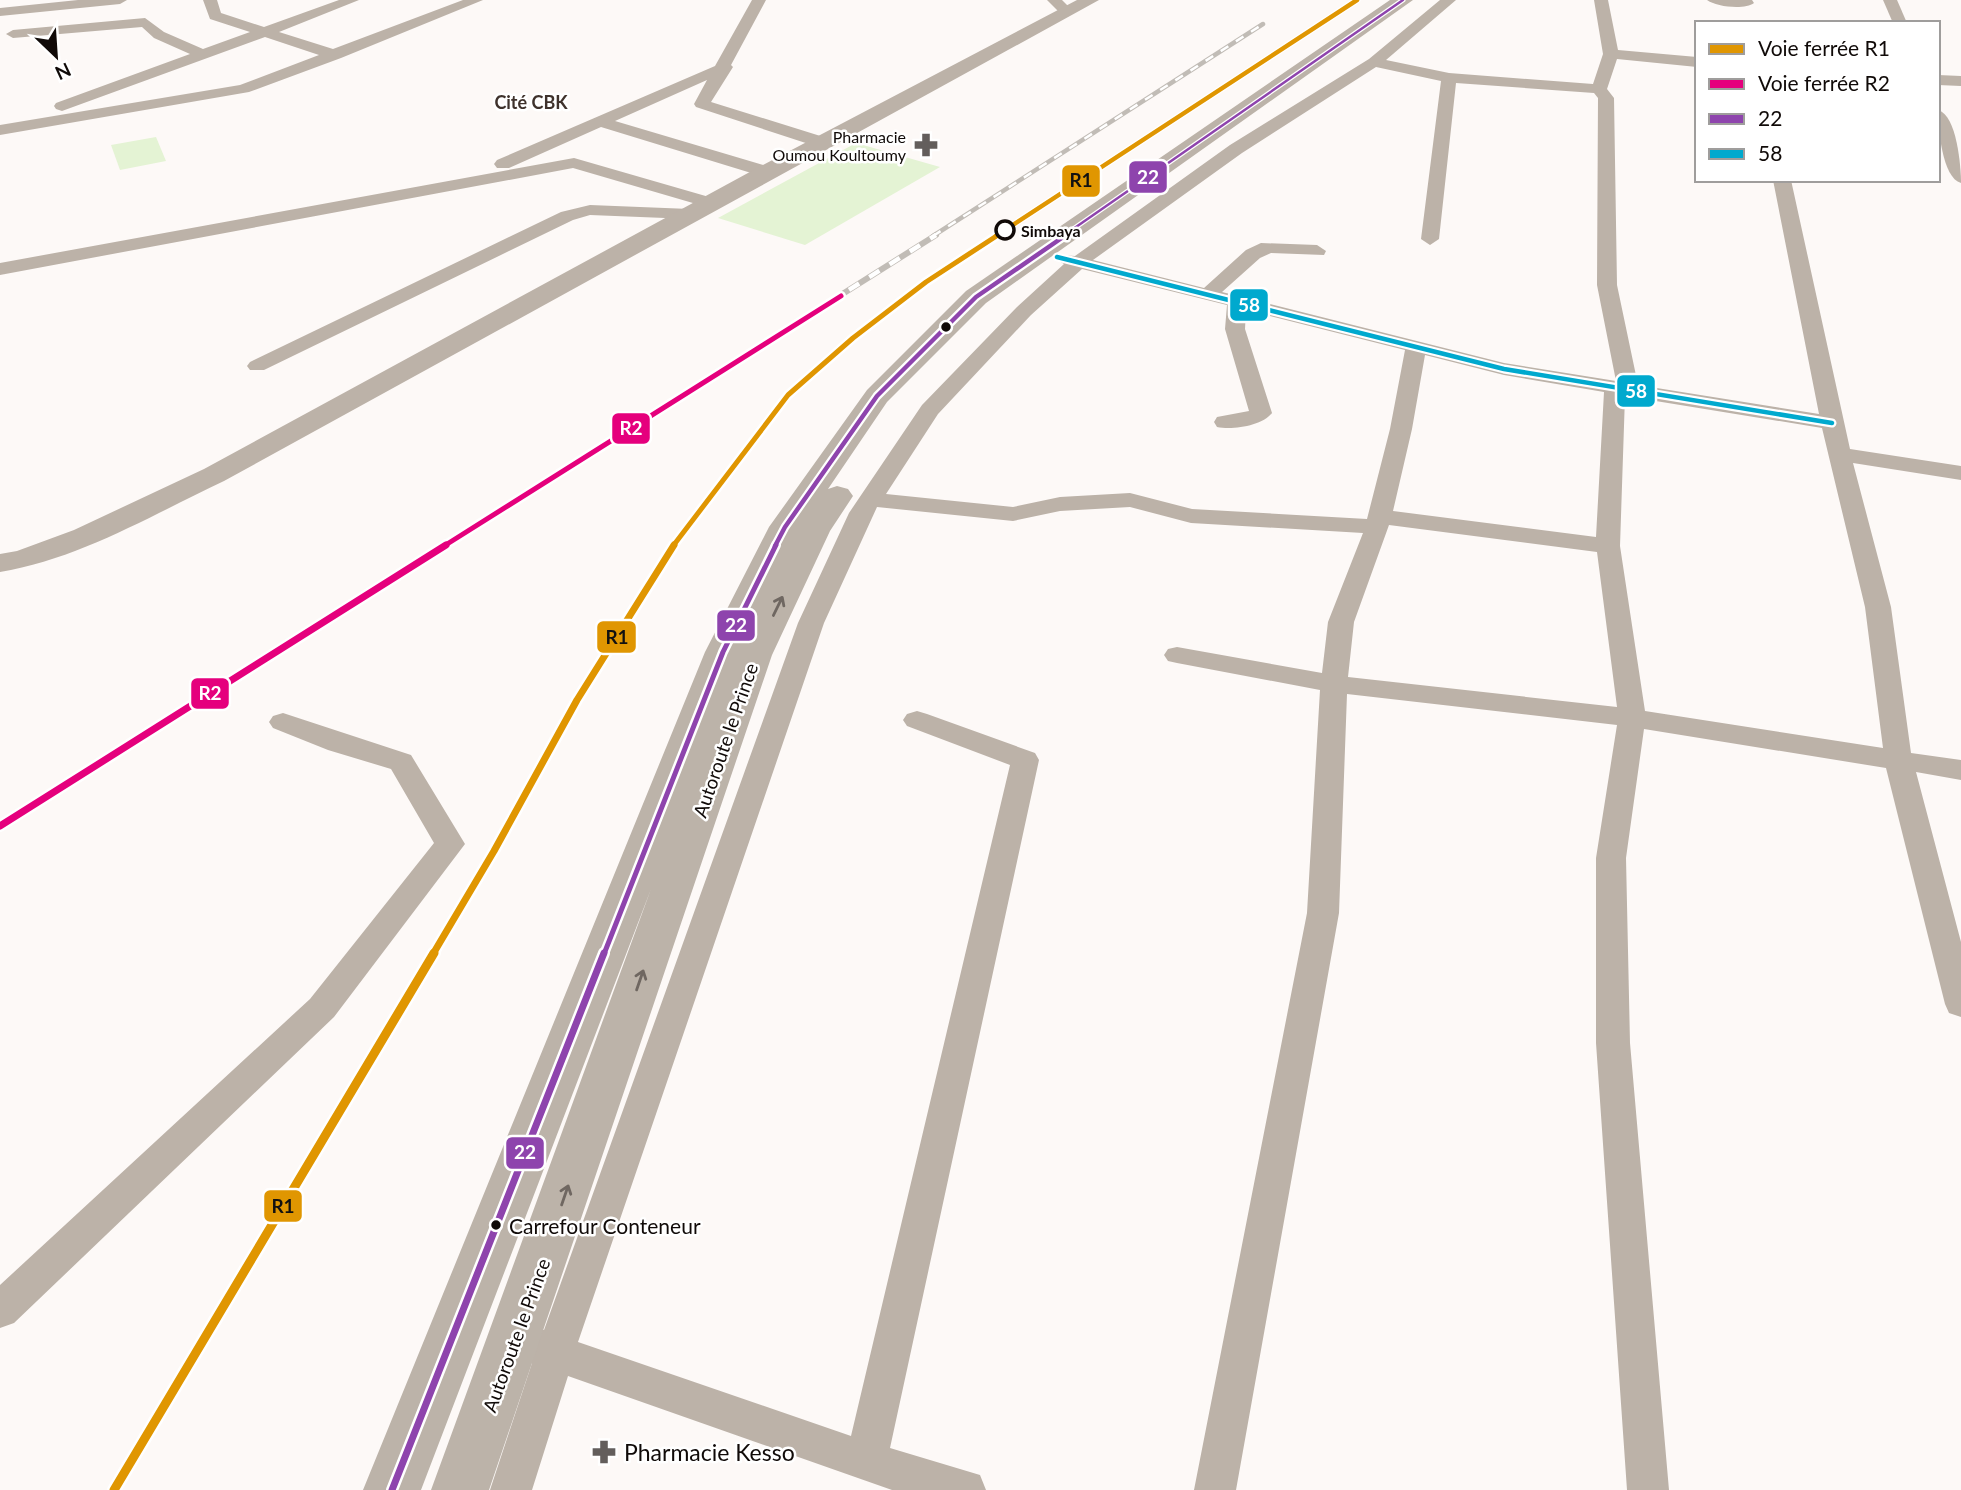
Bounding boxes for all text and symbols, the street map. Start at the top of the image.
north arrow [21,21,91,91]
legend [1695,21,1940,182]
text: Voie ferrée R1 [1758,35,1890,60]
text: N [52,58,75,85]
text: Voie ferrée R2 [1758,70,1890,95]
district label: Cité CBK [494,91,568,113]
text: 22 [1758,105,1782,130]
place label: Pharmacie Oumou Koultoumy [772,127,907,164]
pharmacy icon: Pharmacie Oumou Koultoumy [912,131,940,159]
text: 58 [1758,140,1782,165]
line badge: 22 [1128,160,1168,194]
line badge: R1 [1061,164,1101,198]
text: 22 [1137,165,1159,188]
text: R1 [1069,168,1093,191]
marker: Simbaya [995,220,1015,240]
place label: Simbaya [1021,221,1081,240]
line badge: 58 [1229,288,1269,322]
text: 58 [1238,293,1260,316]
unlabelled marker [939,320,953,334]
line badge: 58 [1616,374,1656,408]
text: 58 [1625,379,1647,402]
line badge: R2 [611,412,651,445]
text: R2 [619,416,643,439]
one-way arrow [772,596,785,617]
line badge: 22 [716,609,756,642]
text: 22 [725,613,747,636]
line badge: R1 [596,620,637,654]
text: R1 [605,625,629,648]
street label: Autoroute le Prince [688,660,762,820]
line badge: R2 [190,677,230,710]
text: R2 [198,681,222,704]
one-way arrow [635,970,648,992]
line badge: 22 [505,1136,545,1170]
text: 22 [514,1140,536,1163]
one-way arrow [560,1184,572,1206]
line badge: R1 [263,1189,303,1223]
text: R1 [271,1194,295,1217]
place label: Carrefour Conteneur [509,1213,701,1238]
marker: Carrefour Conteneur [489,1218,503,1232]
street label: Autoroute le Prince [478,1255,554,1415]
pharmacy icon: Pharmacie Kesso [590,1438,618,1466]
place label: Pharmacie Kesso [624,1438,795,1466]

